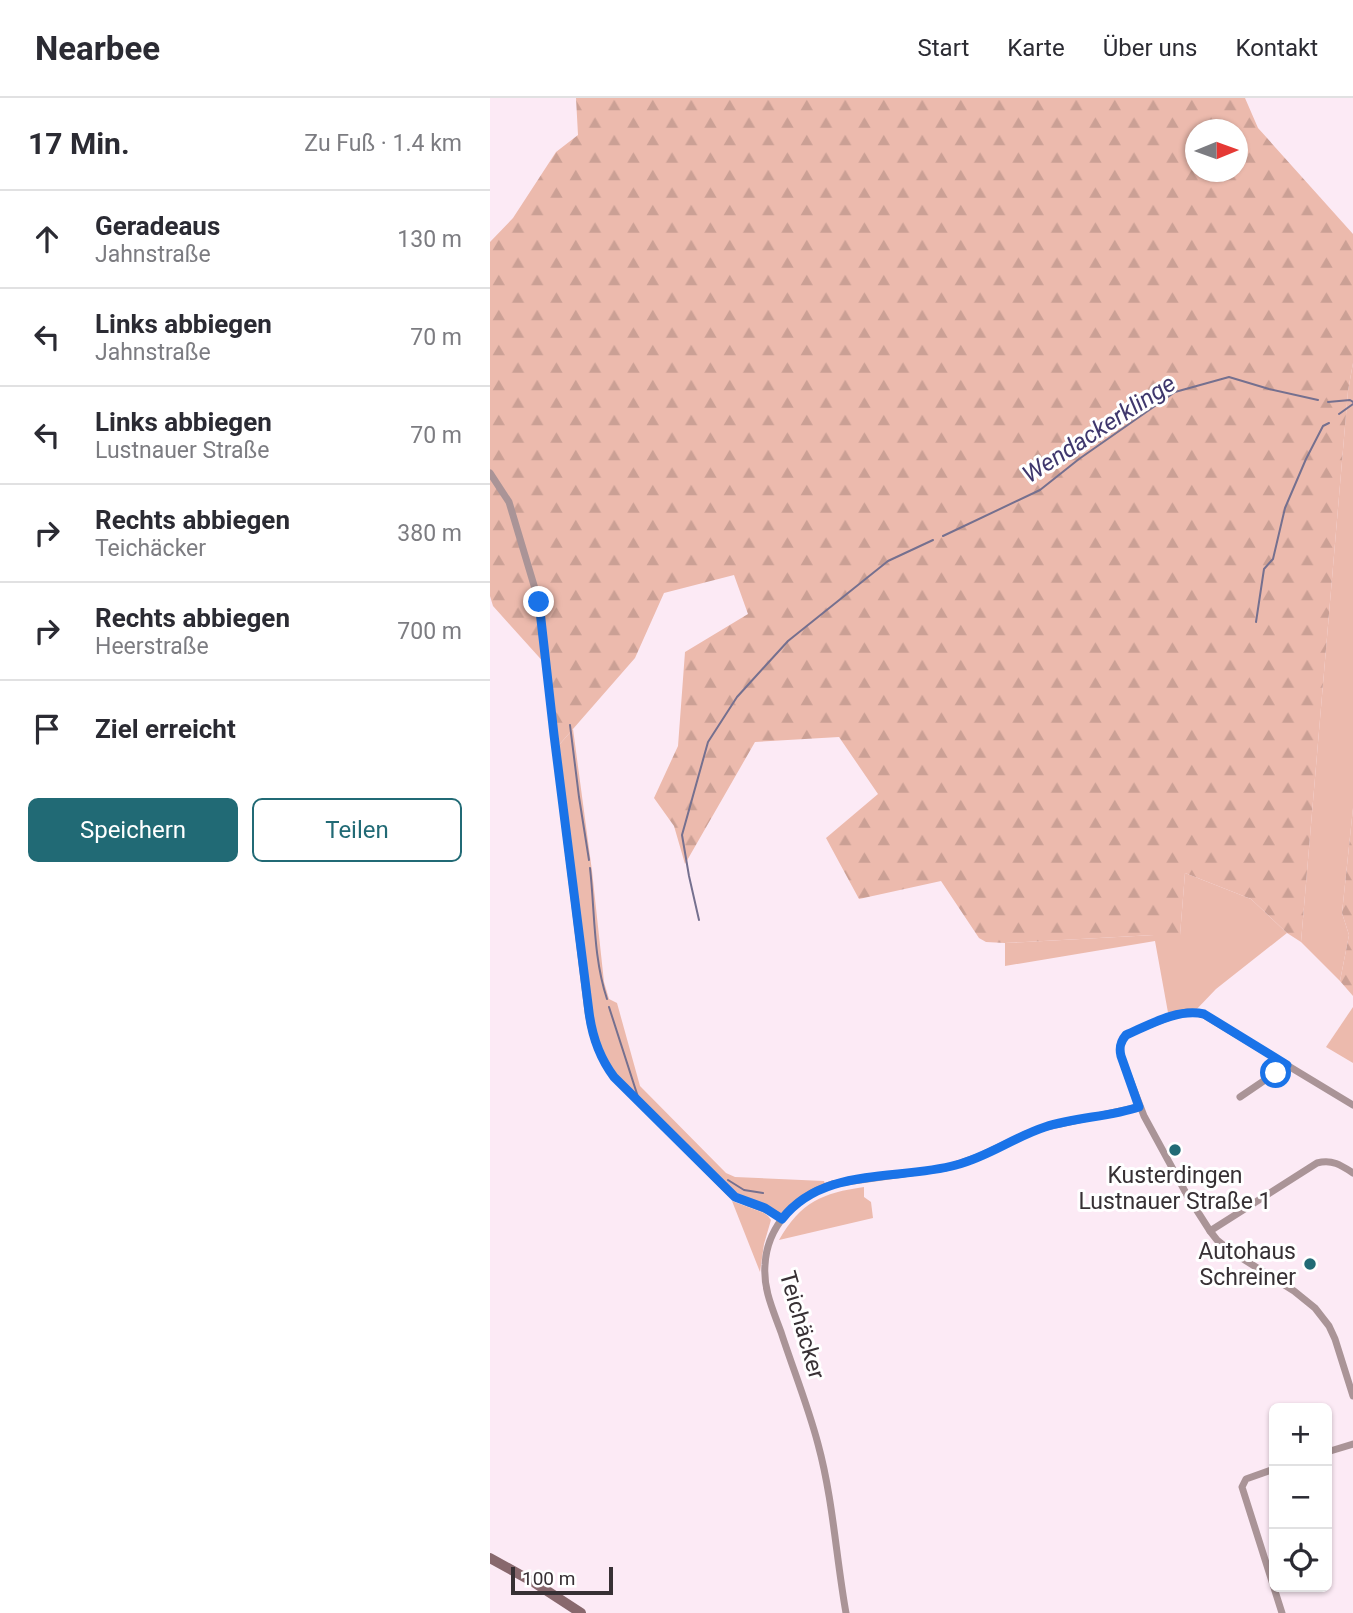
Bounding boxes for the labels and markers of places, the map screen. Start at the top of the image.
marker: Kusterdingen Lustnauer Straße 1 [1167,1142,1183,1158]
place label: Kusterdingen Lustnauer Straße 1 [1078,1162,1272,1215]
place label: Autohaus Schreiner [1198,1238,1296,1291]
marker: Autohaus Schreiner [1302,1256,1318,1272]

